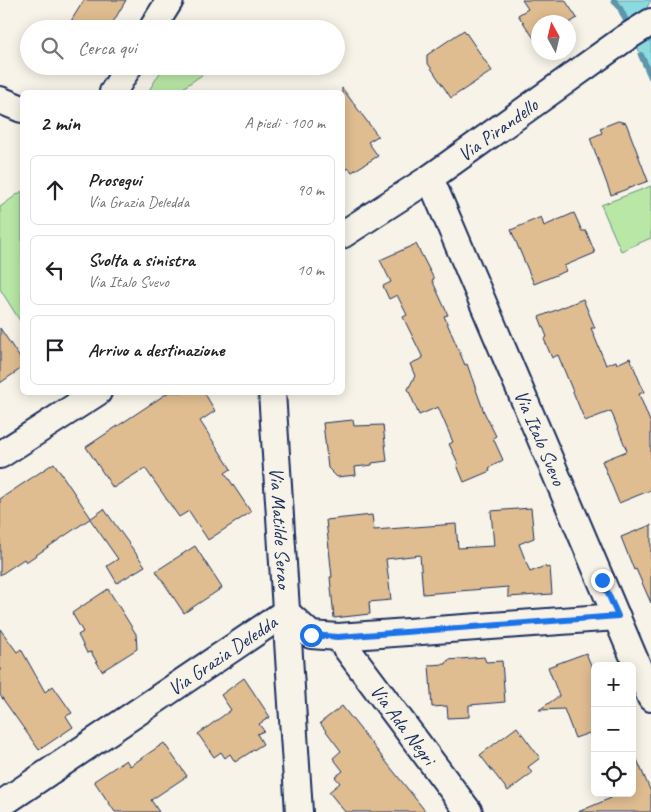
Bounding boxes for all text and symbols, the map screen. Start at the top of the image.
north arrow [531,15,576,60]
search box [20,20,345,75]
icon: search [38,34,66,62]
text: Cerca qui [78,36,137,60]
street label: Via Pirandello [453,92,543,167]
text: 2 min [40,110,80,136]
text: A piedi · 100 m [244,113,325,133]
text: Prosegui [88,168,141,192]
icon: ahead [41,176,69,204]
text: 90 m [297,180,324,200]
text: Via Grazia Deledda [88,192,189,212]
text: Svolta a sinistra [88,248,195,272]
icon: left [41,256,69,284]
text: 10 m [297,260,324,280]
text: Via Italo Svevo [88,272,169,292]
icon: arrive [41,336,69,364]
text: Arrivo a destinazione [88,338,224,362]
street label: Via Italo Svevo [509,386,572,490]
street label: Via Matilde Serao [264,466,297,591]
route end [591,569,614,592]
street label: Via Grazia Deledda [163,608,283,701]
route start [300,624,323,647]
map controls [591,662,636,797]
button: + [591,662,636,707]
street label: Via Ada Negri [365,679,443,771]
button: − [591,707,636,752]
button: locate [591,752,636,797]

